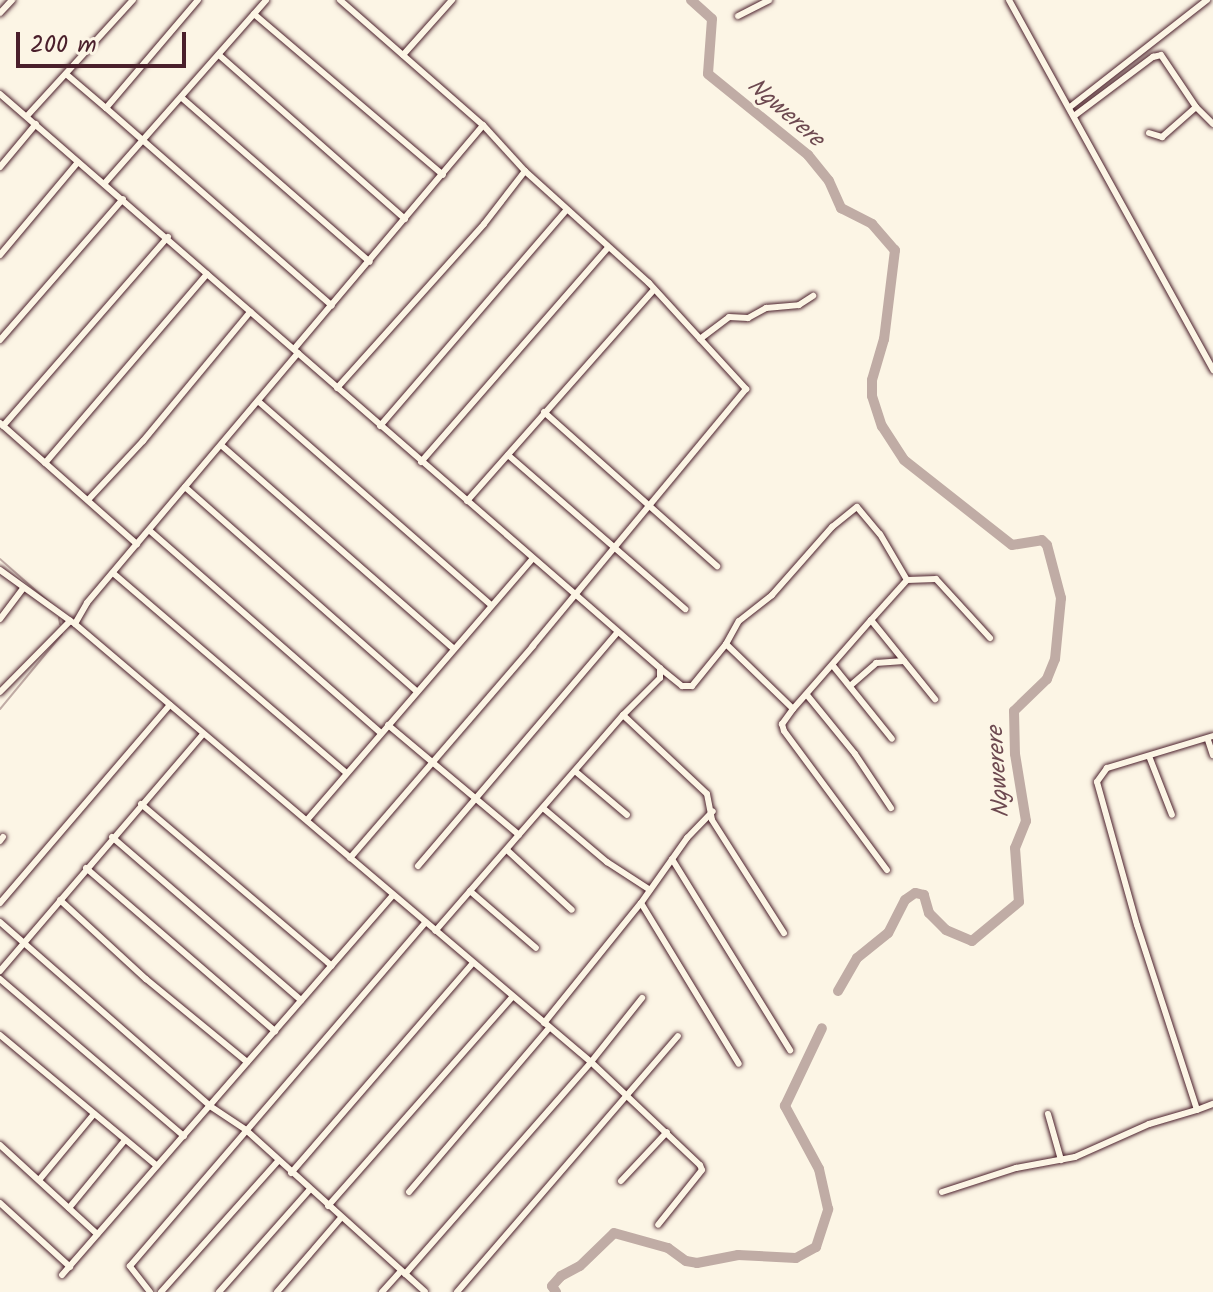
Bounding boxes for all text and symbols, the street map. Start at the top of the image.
scale bar [20,16,190,66]
text: 200 m [30,26,97,65]
water label: Ngwerere [741,72,829,154]
water label: Ngwerere [981,725,1017,819]

